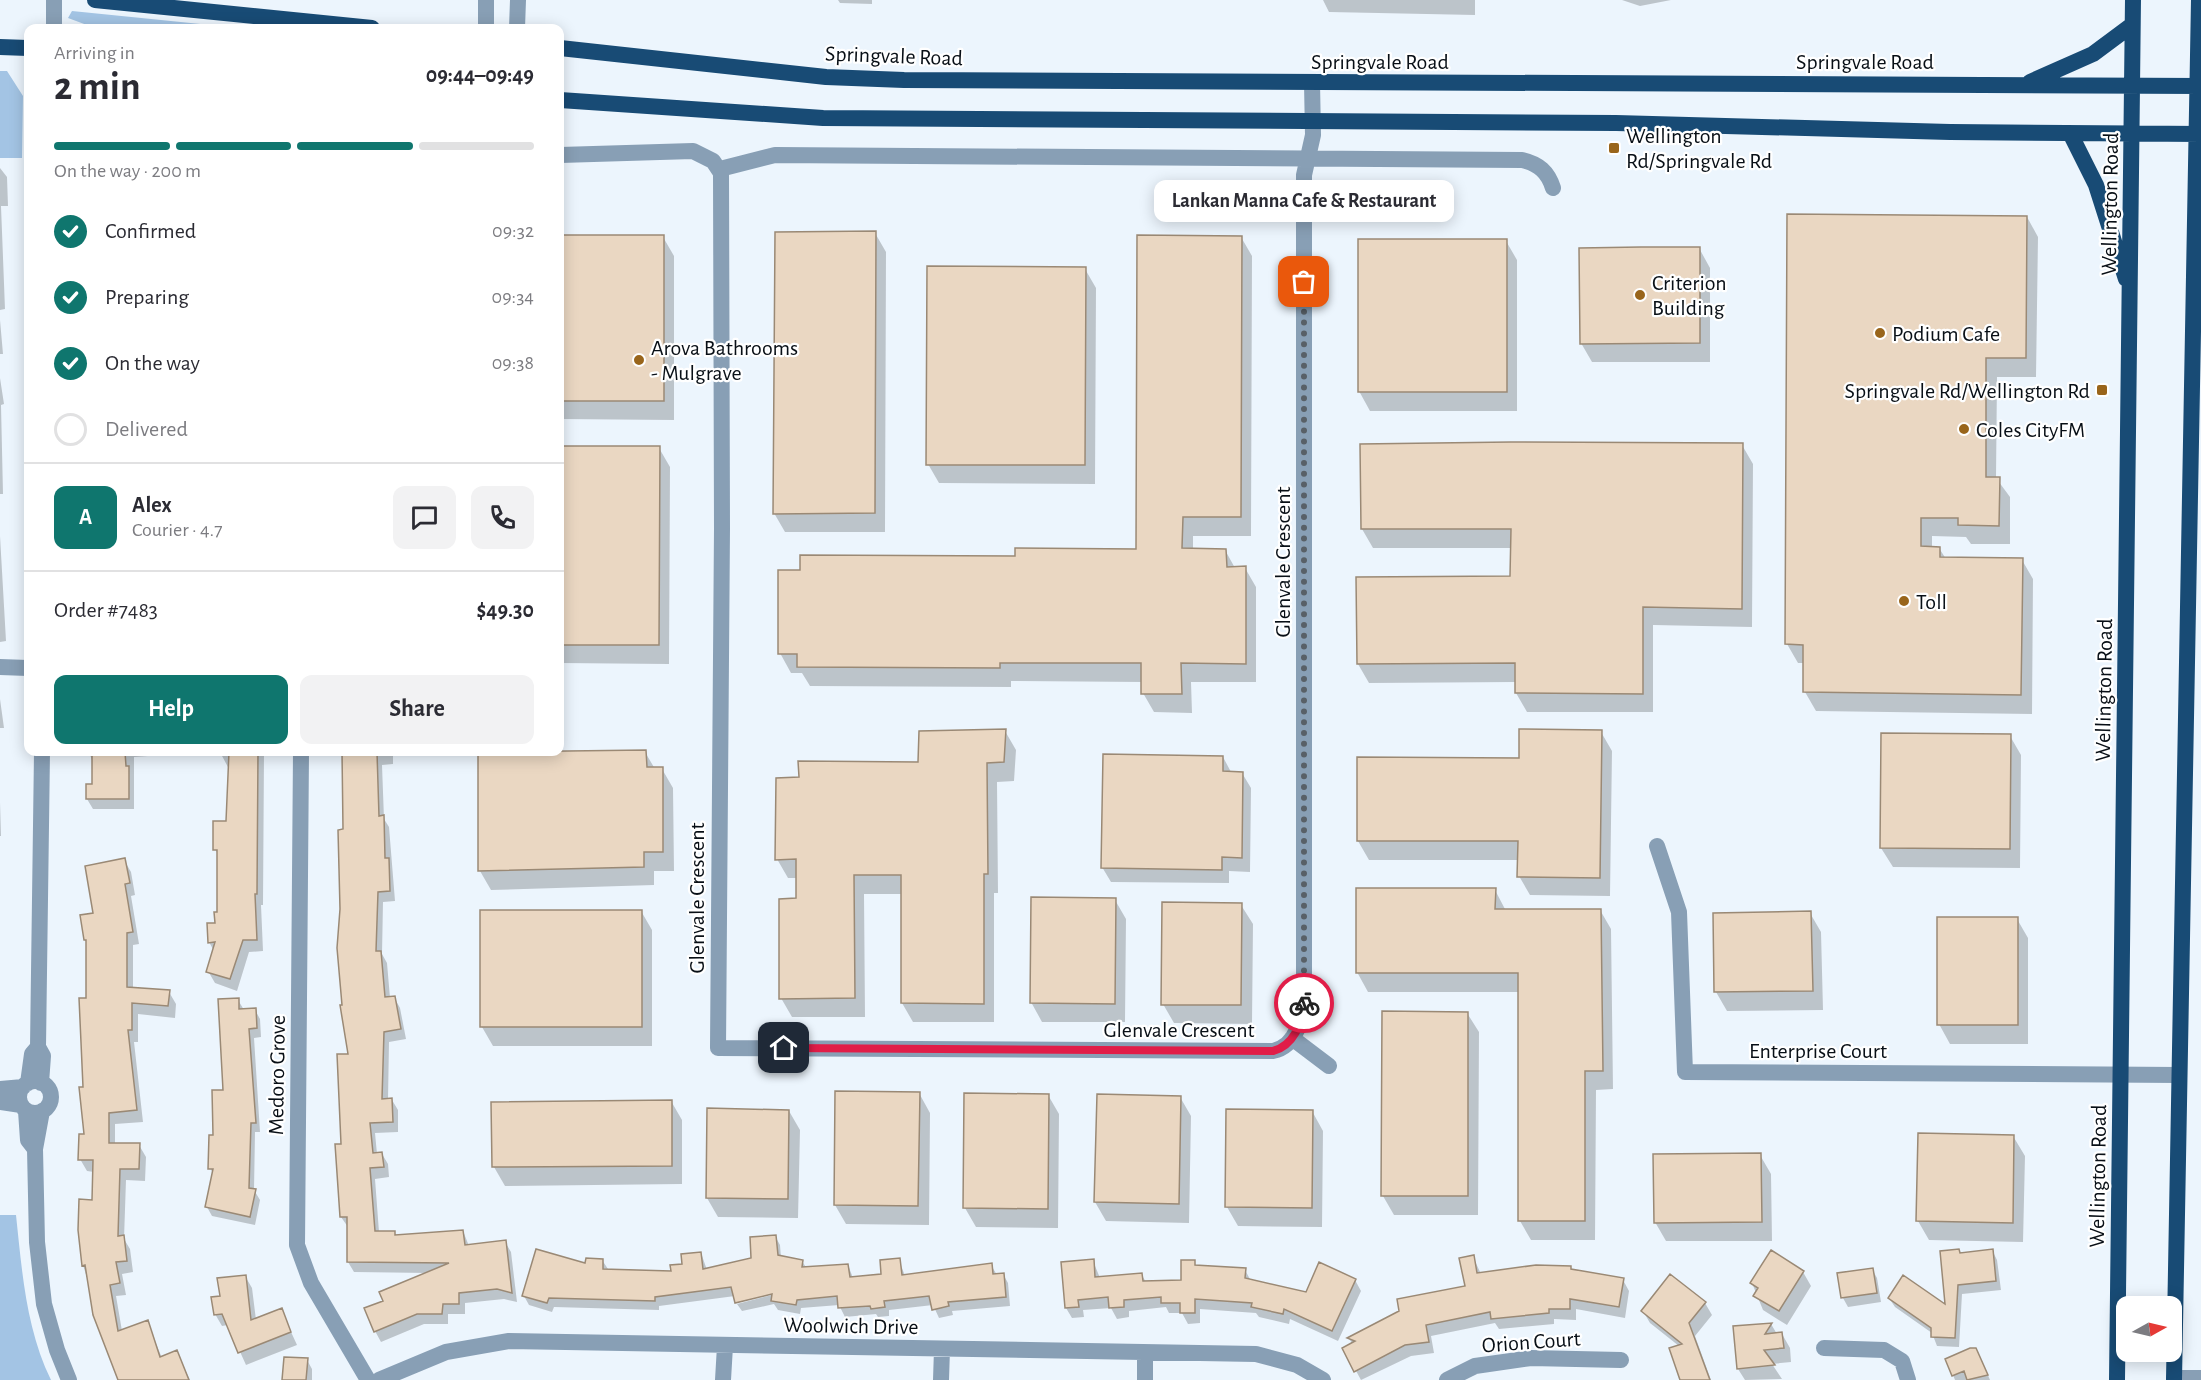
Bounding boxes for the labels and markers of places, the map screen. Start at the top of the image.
place label: Wellington Rd/Springvale Rd [1626,125,1772,172]
marker: Wellington Rd/Springvale Rd [1607,141,1621,155]
callout: Lankan Manna Cafe & Restaurant [1154,180,1454,222]
pin [1278,256,1329,307]
place label: Criterion Building [1652,272,1727,319]
marker: Criterion Building [1633,288,1647,302]
place label: Podium Cafe [1892,323,2000,345]
marker: Podium Cafe [1873,326,1887,340]
place label: Arova Bathrooms - Mulgrave [651,337,798,384]
marker: Arova Bathrooms - Mulgrave [632,353,646,367]
place label: Springvale Rd/Wellington Rd [1845,380,2090,402]
marker: Springvale Rd/Wellington Rd [2095,383,2109,397]
place label: Coles CityFM [1976,419,2085,441]
marker: Coles CityFM [1957,422,1971,436]
place label: Toll [1916,591,1947,613]
marker: Toll [1897,594,1911,608]
pin [758,1022,809,1073]

